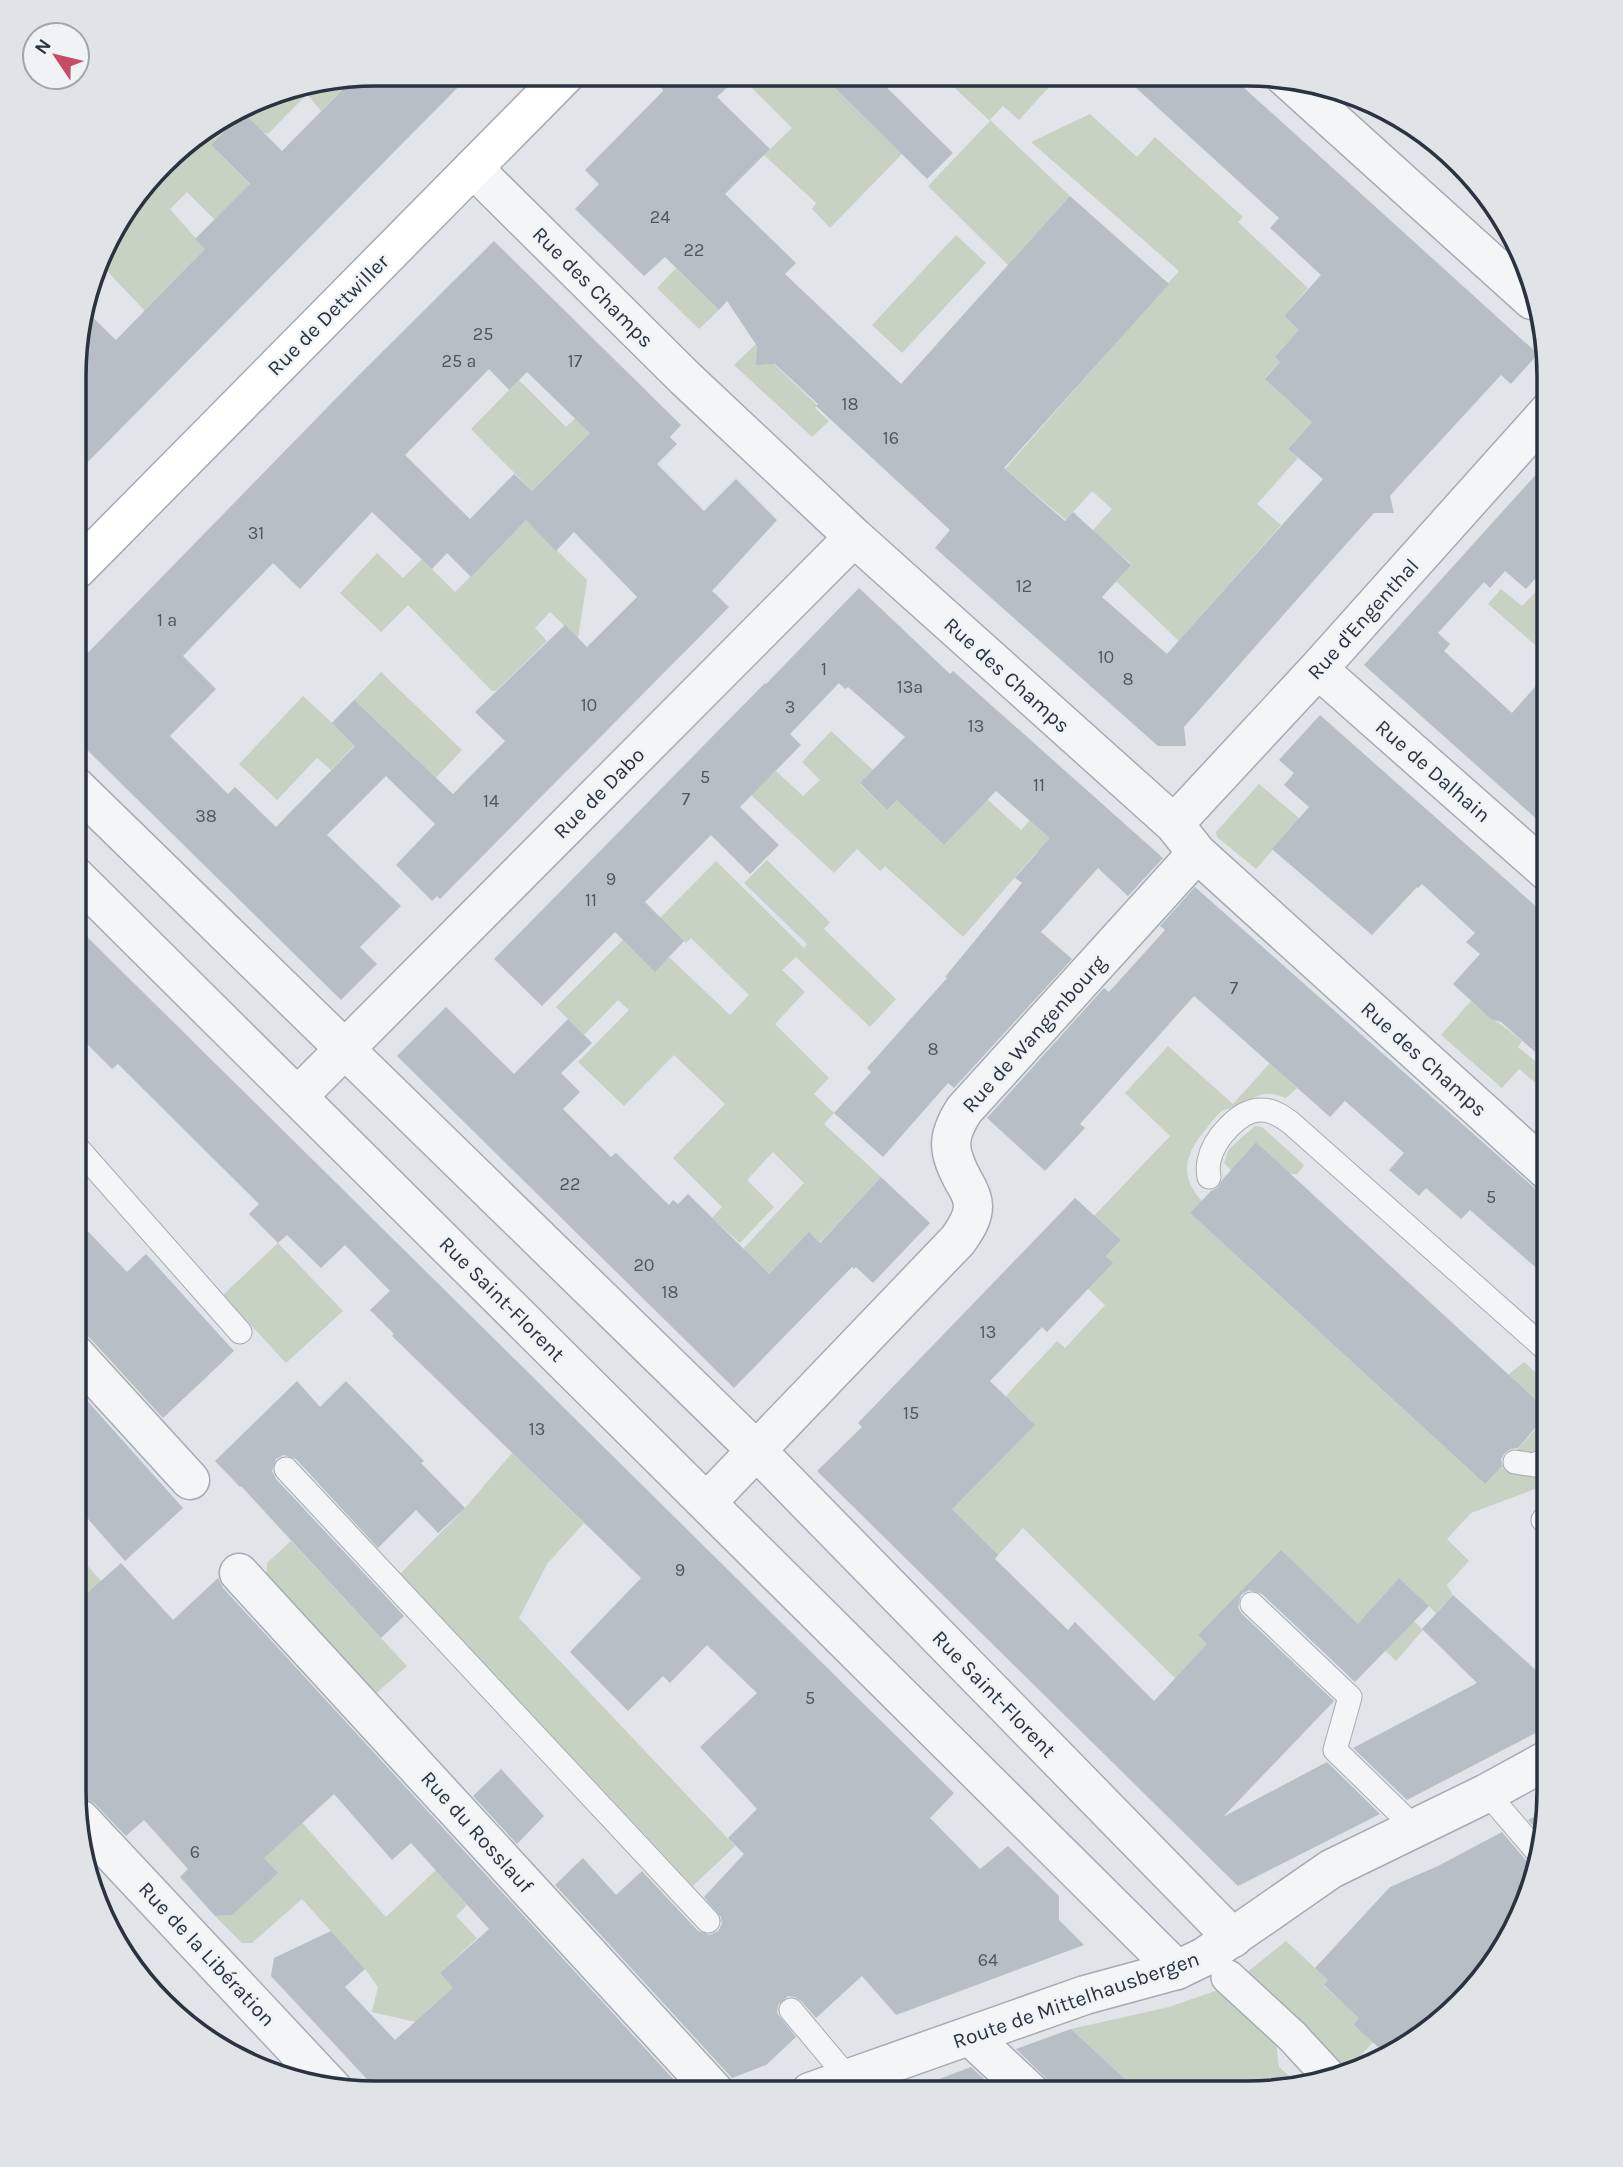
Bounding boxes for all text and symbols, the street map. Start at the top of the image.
north arrow [21,21,91,91]
text: N [30,35,56,59]
house number: 24 [650,206,670,228]
street label: Rue des Champs [528,222,658,352]
house number: 22 [684,239,704,261]
street label: Rue de Dettwiller [262,249,394,381]
house number: 25 [473,323,493,345]
house number: 25 a [442,350,476,372]
house number: 17 [568,350,583,372]
house number: 18 [841,393,859,415]
house number: 16 [883,427,899,449]
house number: 31 [248,522,264,544]
street label: Rue d'Engenthal [1302,554,1424,684]
house number: 12 [1016,575,1032,597]
house number: 1 a [157,609,177,631]
street label: Rue des Champs [939,612,1075,738]
house number: 10 [1098,646,1114,668]
house number: 1 [821,658,827,680]
house number: 8 [1122,668,1134,690]
house number: 13a [897,676,923,698]
house number: 10 [581,694,597,716]
house number: 3 [785,696,795,718]
house number: 13 [968,715,984,737]
street label: Rue de Dalhain [1371,715,1495,827]
street label: Rue de Dabo [548,742,650,844]
house number: 5 [700,766,710,788]
house number: 11 [1033,774,1045,796]
house number: 7 [682,788,691,810]
house number: 14 [483,790,499,812]
house number: 38 [195,805,217,827]
house number: 9 [606,868,616,890]
house number: 11 [585,889,597,911]
street label: Rue de Wangenbourg [957,950,1111,1117]
house number: 7 [1230,977,1239,999]
street label: Rue des Champs [1356,996,1492,1122]
house number: 8 [927,1038,939,1060]
house number: 22 [560,1173,580,1195]
house number: 5 [1486,1186,1496,1208]
street label: Rue Saint-Florent [434,1231,570,1367]
house number: 20 [633,1254,655,1276]
house number: 18 [661,1281,679,1303]
house number: 13 [980,1321,996,1343]
house number: 15 [903,1402,919,1424]
house number: 13 [529,1418,545,1440]
house number: 9 [675,1559,685,1581]
street label: Rue Saint-Florent [927,1626,1061,1762]
house number: 5 [805,1687,815,1709]
street label: Rue du Rosslauf [416,1766,538,1898]
house number: 6 [190,1841,200,1863]
street label: Rue de la Libération [134,1877,280,2031]
street label: Route de Mittelhausbergen [950,1946,1202,2054]
house number: 64 [978,1949,998,1971]

